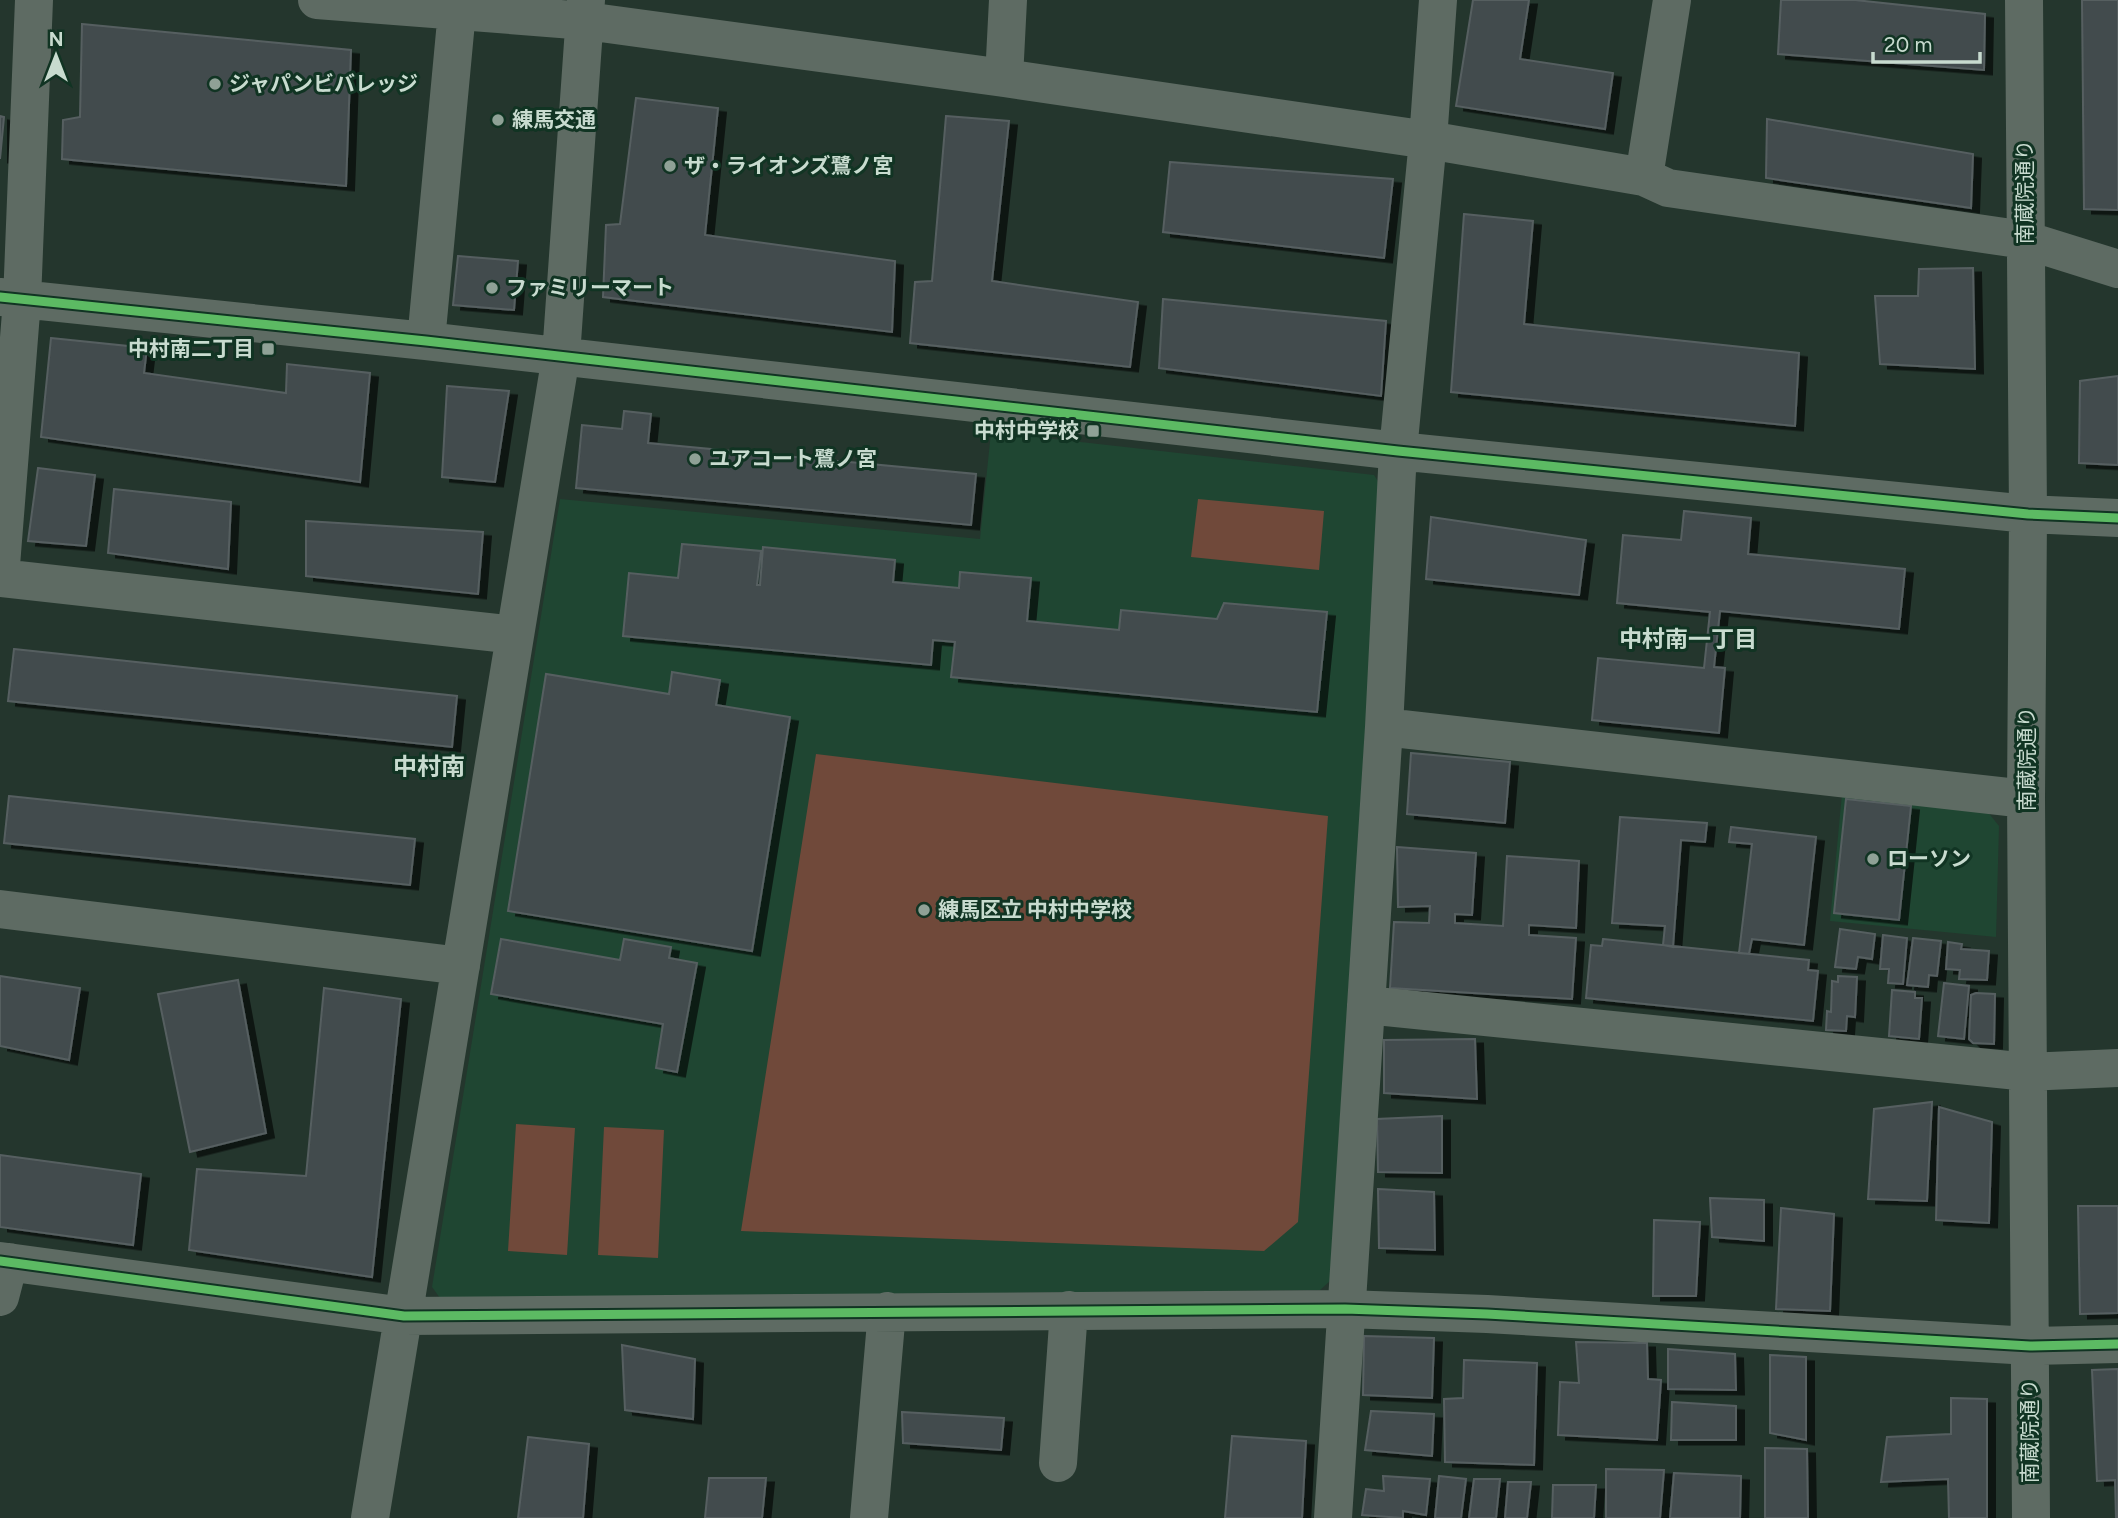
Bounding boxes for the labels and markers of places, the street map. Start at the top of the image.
place label: ジャパンビバレッジ [229,71,418,96]
marker: ジャパンビバレッジ [207,76,223,92]
place label: 練馬交通 [512,107,596,132]
marker: 練馬交通 [490,112,506,128]
place label: ザ・ライオンズ鷺ノ宮 [684,153,894,178]
marker: ザ・ライオンズ鷺ノ宮 [662,158,678,174]
place label: ファミリーマート [506,275,674,300]
marker: ファミリーマート [484,280,500,296]
place label: 中村南二丁目 [128,336,254,361]
marker: 中村南二丁目 [260,341,276,357]
place label: 中村中学校 [974,418,1079,443]
marker: 中村中学校 [1085,423,1101,439]
place label: ユアコート鷺ノ宮 [709,446,877,471]
marker: ユアコート鷺ノ宮 [687,451,703,467]
place label: ローソン [1887,846,1971,871]
marker: ローソン [1865,851,1881,867]
place label: 練馬区立 中村中学校 [938,897,1132,922]
marker: 練馬区立 中村中学校 [916,902,932,918]

